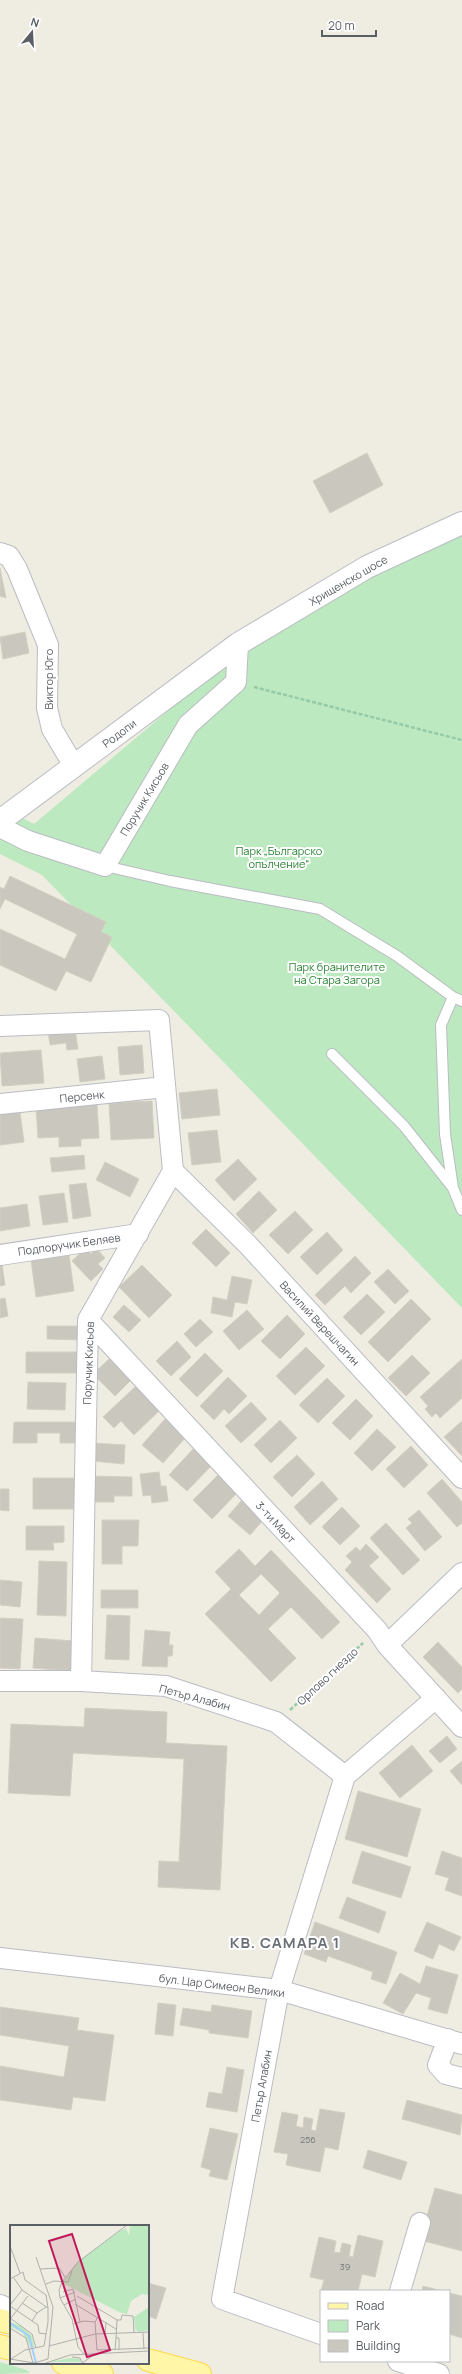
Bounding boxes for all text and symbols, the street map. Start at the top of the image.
north arrow [12,12,52,52]
scale bar [322,12,376,38]
text: N [29,14,41,30]
text: 20 m [328,17,355,34]
street label: Хрищенско шосе [306,551,390,609]
street label: Виктор Юго [41,648,56,709]
street label: Родопи [99,715,139,751]
street label: Поручик Кисьов [116,759,172,839]
park label: Парк „Българско опълчение“ [236,843,323,871]
park label: Парк бранителите на Стара Загора [289,959,386,987]
street label: Персенк [59,1086,106,1106]
street label: Подпоручик Беляев [17,1229,121,1259]
street label: Василий Верешчагин [277,1277,363,1369]
street label: Поручик Кисьов [79,1321,97,1405]
street label: 3-ти Март [253,1498,300,1547]
street label: Орлово гнездо [293,1643,361,1708]
street label: Петър Алабин [158,1680,232,1714]
district label: КВ. САМАРА 1 [230,1932,340,1953]
street label: бул. Цар Симеон Велики [158,1970,286,2000]
street label: Петър Алабин [247,2049,275,2123]
house number: 256 [300,2133,316,2146]
inset map [10,2225,149,2364]
house number: 39 [340,2260,350,2273]
legend [320,2290,450,2362]
text: Road [356,2297,384,2314]
text: Park [356,2317,381,2334]
text: Building [356,2337,400,2354]

